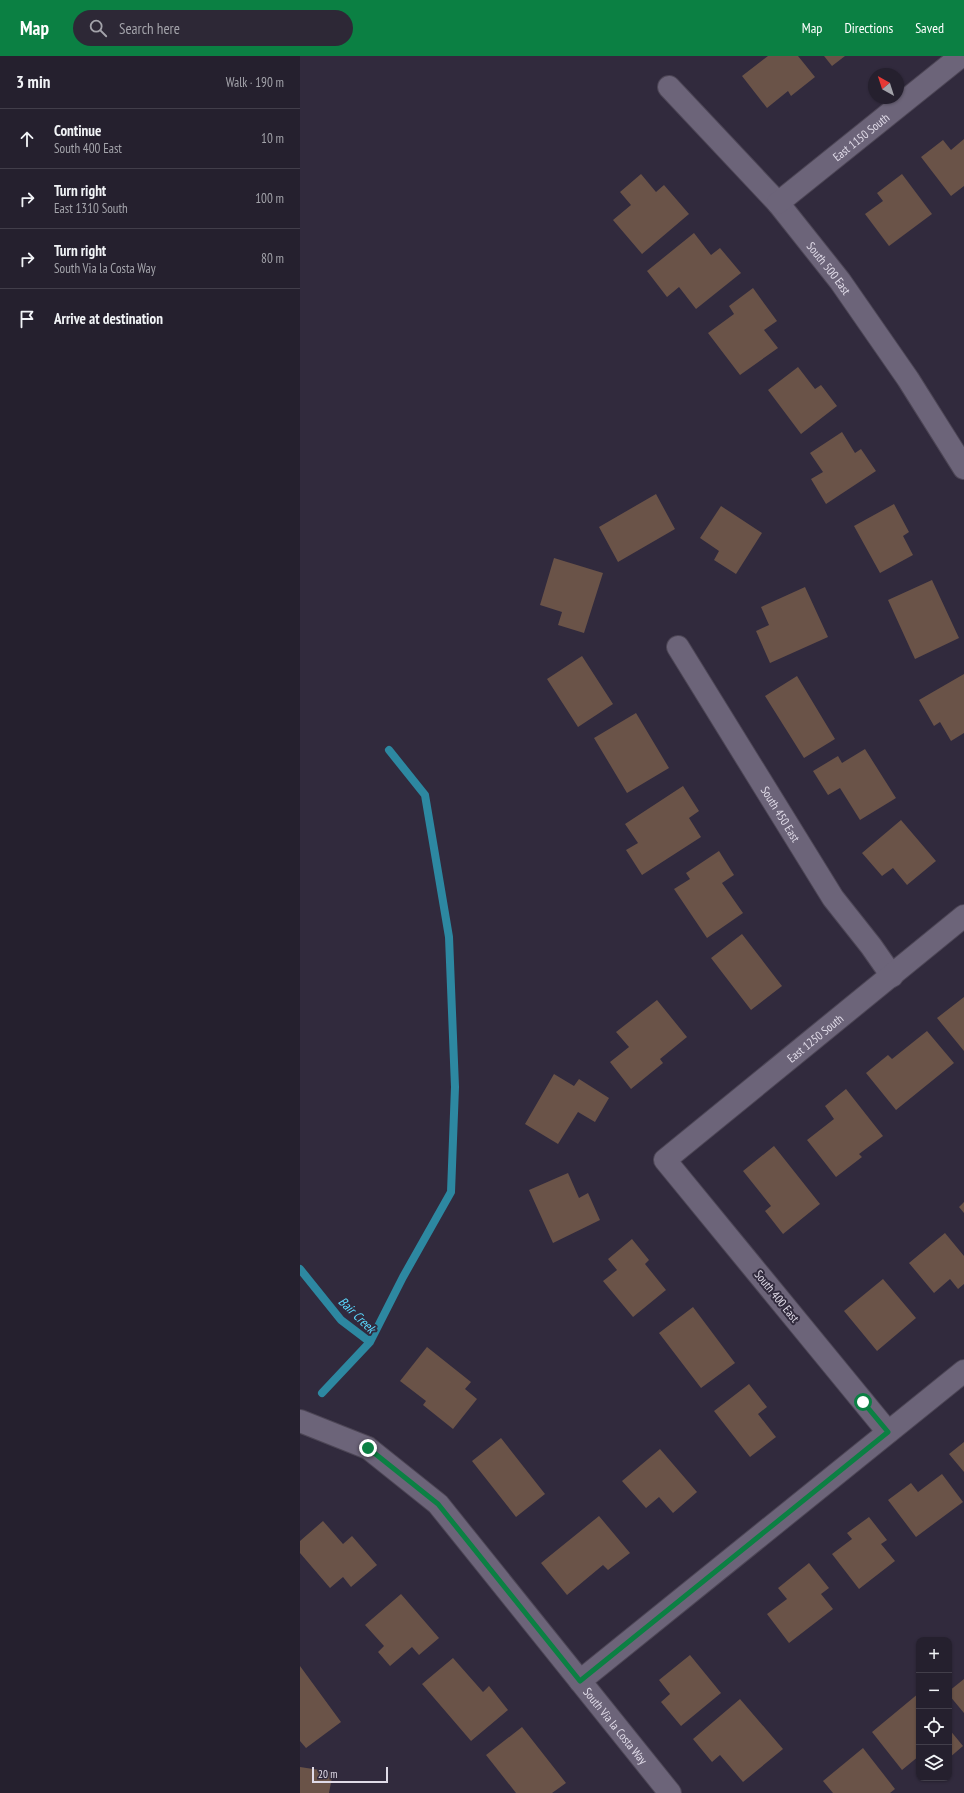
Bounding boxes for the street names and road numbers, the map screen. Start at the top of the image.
street label: East 1150 South [829,109,892,164]
street label: South 500 East [804,239,855,298]
street label: South 450 East [758,783,804,845]
street label: East 1250 South [784,1010,846,1065]
street label: South 400 East [751,1267,803,1326]
street label: South Via la Costa Way [581,1684,651,1767]

